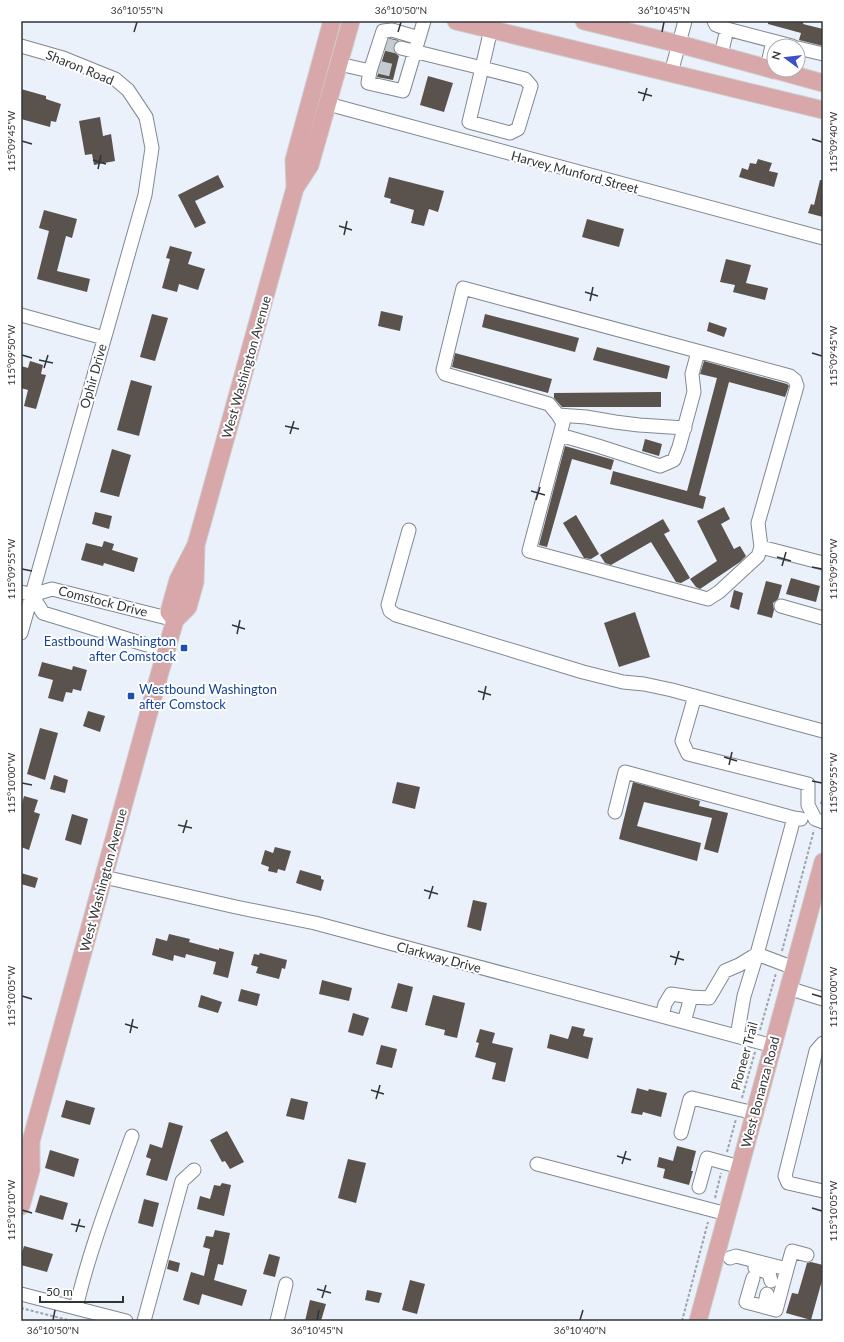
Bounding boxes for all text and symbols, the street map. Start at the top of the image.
text: 36°10'55"N [111,4,163,16]
text: 36°10'50"N [375,4,427,16]
text: 36°10'45"N [638,4,690,16]
north arrow [766,38,806,78]
street label: Sharon Road [44,46,116,88]
text: N [768,50,783,61]
text: 115°09'45"W [5,110,17,171]
text: 115°09'40"W [827,111,839,172]
street label: Harvey Munford Street [510,147,641,197]
street label: West Washington Avenue [218,294,274,440]
text: 115°09'50"W [5,324,17,385]
text: 115°09'45"W [827,325,839,386]
street label: Ophir Drive [76,342,110,410]
text: 115°09'55"W [5,538,17,599]
text: 115°09'50"W [827,538,839,599]
street label: Comstock Drive [57,582,149,620]
place label: Eastbound Washington after Comstock [44,633,176,664]
marker: Eastbound Washington after Comstock [179,643,189,653]
place label: Westbound Washington after Comstock [139,681,277,712]
marker: Westbound Washington after Comstock [126,691,136,701]
text: 115°10'00"W [5,752,17,813]
text: 115°09'55"W [827,752,839,813]
street label: West Washington Avenue [76,807,130,953]
street label: Clarkway Drive [395,938,483,976]
text: 115°10'05"W [5,965,17,1026]
text: 115°10'00"W [827,966,839,1027]
street label: Pioneer Trail [727,1020,761,1092]
street label: West Bonanza Road [737,1035,783,1149]
text: 115°10'10"W [5,1179,17,1240]
text: 115°10'05"W [827,1180,839,1241]
scale bar [40,1278,123,1304]
text: 50 m [46,1284,73,1299]
text: 36°10'50"N [27,1324,79,1336]
text: 36°10'45"N [291,1324,343,1336]
text: 36°10'40"N [554,1324,606,1336]

